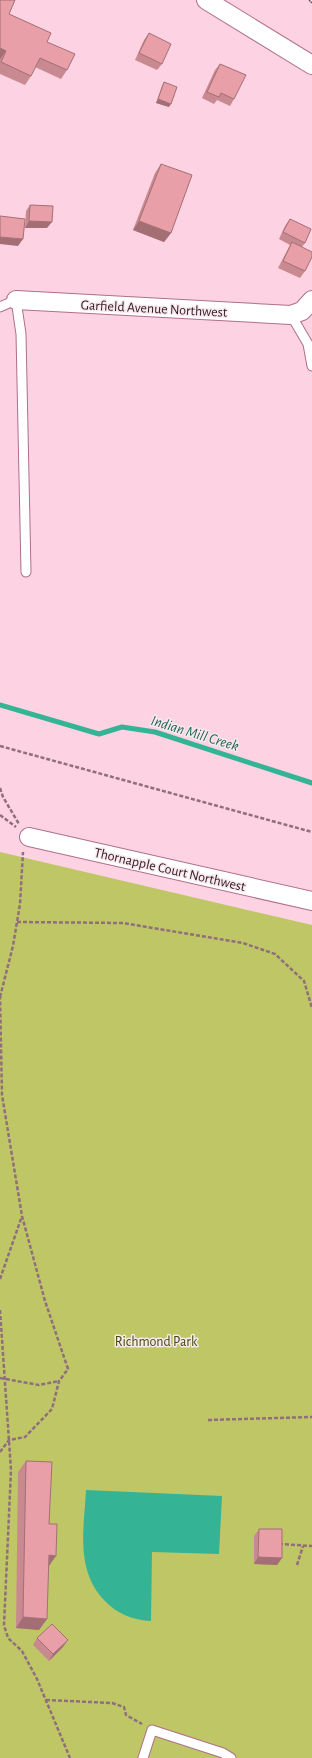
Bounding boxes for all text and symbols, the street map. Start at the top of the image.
street label: Garfield Avenue Northwest [80,298,228,320]
water label: Indian Mill Creek [149,713,241,754]
street label: Thornapple Court Northwest [93,846,247,894]
park label: Richmond Park [115,1335,198,1349]

